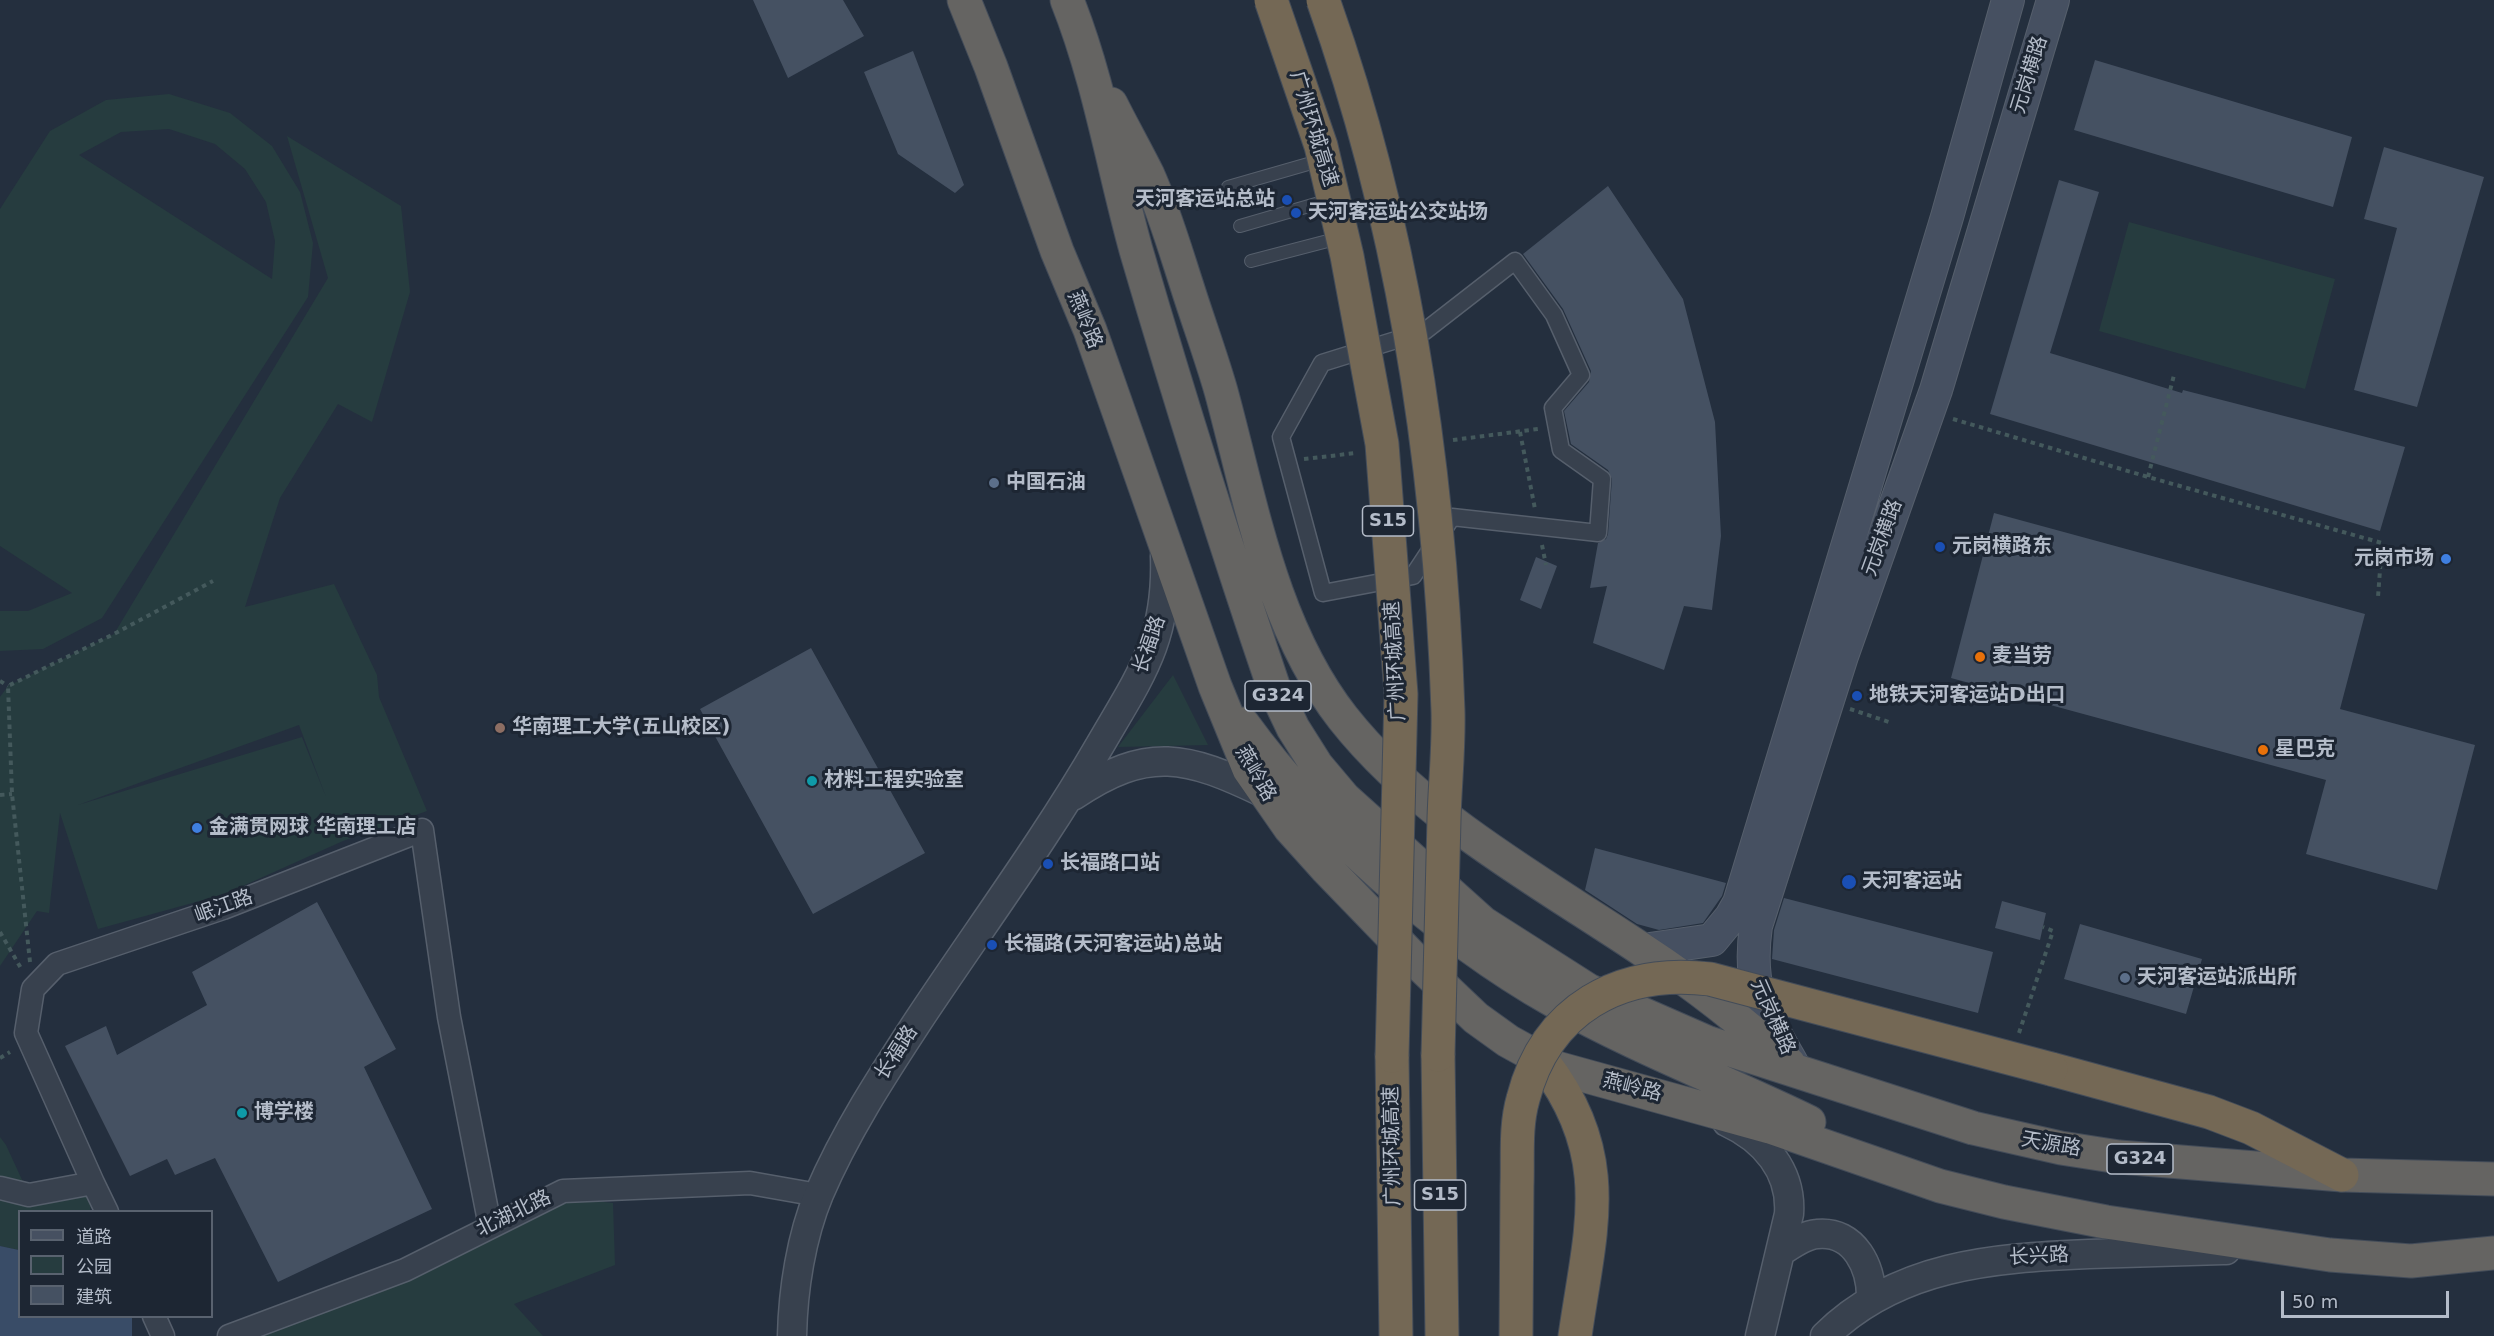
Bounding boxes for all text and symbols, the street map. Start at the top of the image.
street label: 元岗横路 [2007,33,2053,117]
street label: 广州环城高速 [1284,68,1342,190]
place label: 天河客运站总站 [1135,188,1275,212]
marker: 天河客运站总站 [1280,193,1294,207]
place label: 天河客运站公交站场 [1308,201,1488,225]
marker: 天河客运站公交站场 [1289,206,1303,220]
street label: 燕岭路 [1062,288,1106,352]
place label: 中国石油 [1006,471,1086,495]
marker: 中国石油 [987,476,1001,490]
street label: 元岗横路 [1858,496,1908,580]
road number: S15 [1362,506,1414,536]
place label: 元岗横路东 [1952,535,2052,559]
marker: 元岗横路东 [1933,540,1947,554]
place label: 元岗市场 [2354,547,2434,571]
marker: 元岗市场 [2439,552,2453,566]
street label: 广州环城高速 [1381,600,1411,722]
street label: 长福路 [1129,613,1171,677]
place label: 麦当劳 [1992,645,2052,669]
marker: 麦当劳 [1973,650,1987,664]
road number: G324 [1245,681,1311,711]
place label: 地铁天河客运站D出口 [1869,684,2066,708]
marker: 地铁天河客运站D出口 [1850,689,1864,703]
place label: 华南理工大学(五山校区) [512,716,730,740]
marker: 华南理工大学(五山校区) [493,721,507,735]
place label: 星巴克 [2275,738,2335,762]
street label: 燕岭路 [1230,742,1280,806]
marker: 星巴克 [2256,743,2270,757]
place label: 材料工程实验室 [824,769,964,793]
marker: 材料工程实验室 [805,774,819,788]
place label: 金满贯网球 华南理工店 [209,816,416,840]
marker: 金满贯网球 华南理工店 [190,821,204,835]
place label: 长福路口站 [1060,852,1160,876]
marker: 长福路口站 [1041,857,1055,871]
place label: 天河客运站 [1862,870,1962,894]
marker: 天河客运站 [1840,873,1858,891]
street label: 岷江路 [192,885,256,929]
place label: 长福路(天河客运站)总站 [1004,933,1222,957]
marker: 长福路(天河客运站)总站 [985,938,999,952]
place label: 天河客运站派出所 [2137,966,2297,990]
marker: 天河客运站派出所 [2118,971,2132,985]
street label: 元岗横路 [1745,976,1799,1058]
street label: 长福路 [871,1021,923,1085]
street label: 燕岭路 [1600,1069,1664,1107]
street label: 广州环城高速 [1380,1086,1406,1206]
place label: 博学楼 [254,1101,314,1125]
marker: 博学楼 [235,1106,249,1120]
street label: 天源路 [2019,1128,2083,1162]
road number: G324 [2107,1144,2173,1174]
road number: S15 [1414,1180,1466,1210]
street label: 北湖北路 [473,1186,555,1242]
legend [18,1210,213,1318]
text: 道路 [76,1226,112,1247]
street label: 长兴路 [2008,1243,2070,1271]
text: 公园 [76,1256,112,1277]
scale bar [2284,1279,2452,1317]
text: 建筑 [76,1286,112,1307]
text: 50 m [2292,1291,2338,1312]

